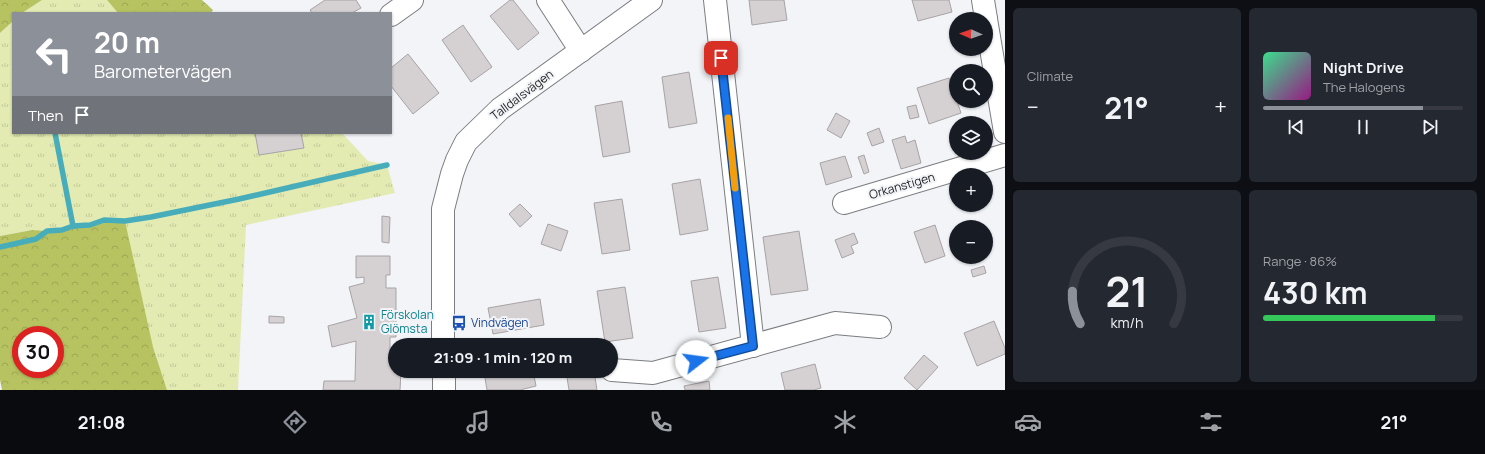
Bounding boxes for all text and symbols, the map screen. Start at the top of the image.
north arrow [949,12,993,56]
map controls [949,12,993,264]
text: 20 m [94,23,160,61]
icon: left [28,28,80,80]
pin [704,41,738,75]
icon: arrive [710,47,732,69]
text: Night Drive [1323,57,1404,78]
text: Barometervägen [94,59,232,83]
button: search [949,64,993,108]
street label: Talldalsvägen [487,65,557,124]
text: Climate [1027,67,1073,85]
text: The Halogens [1323,78,1405,96]
text: 21° [1104,87,1149,128]
text: − [1027,92,1039,122]
text: + [1214,92,1227,122]
icon: arrive [71,104,93,126]
text: Then [28,105,63,126]
button: layers [949,116,993,160]
icon: previous [1285,116,1307,138]
icon: pause [1352,116,1374,138]
icon: next [1419,116,1441,138]
street label: Orkanstigen [867,168,937,203]
button: + [949,168,993,212]
button: − [949,220,993,264]
text: Range · 86% [1263,252,1337,270]
text: 21 [1106,263,1149,319]
text: 430 km [1263,272,1368,313]
place label: Förskolan Glömsta [381,306,434,337]
building icon: Förskolan Glömsta [360,313,378,331]
text: km/h [1110,313,1144,332]
bus stop icon: Vindvägen [450,314,468,332]
place label: Vindvägen [471,314,528,331]
speed limit sign: 30 [12,326,64,378]
position arrow [675,340,717,382]
text: 21:09 · 1 min · 120 m [434,347,572,368]
icon: directions [281,408,309,436]
icon: music [464,408,492,436]
icon: phone [647,408,675,436]
icon: climate [831,408,859,436]
icon: car [1014,408,1042,436]
icon: filters [1197,408,1225,436]
text: 21:08 [78,410,125,434]
text: 21° [1381,410,1407,434]

